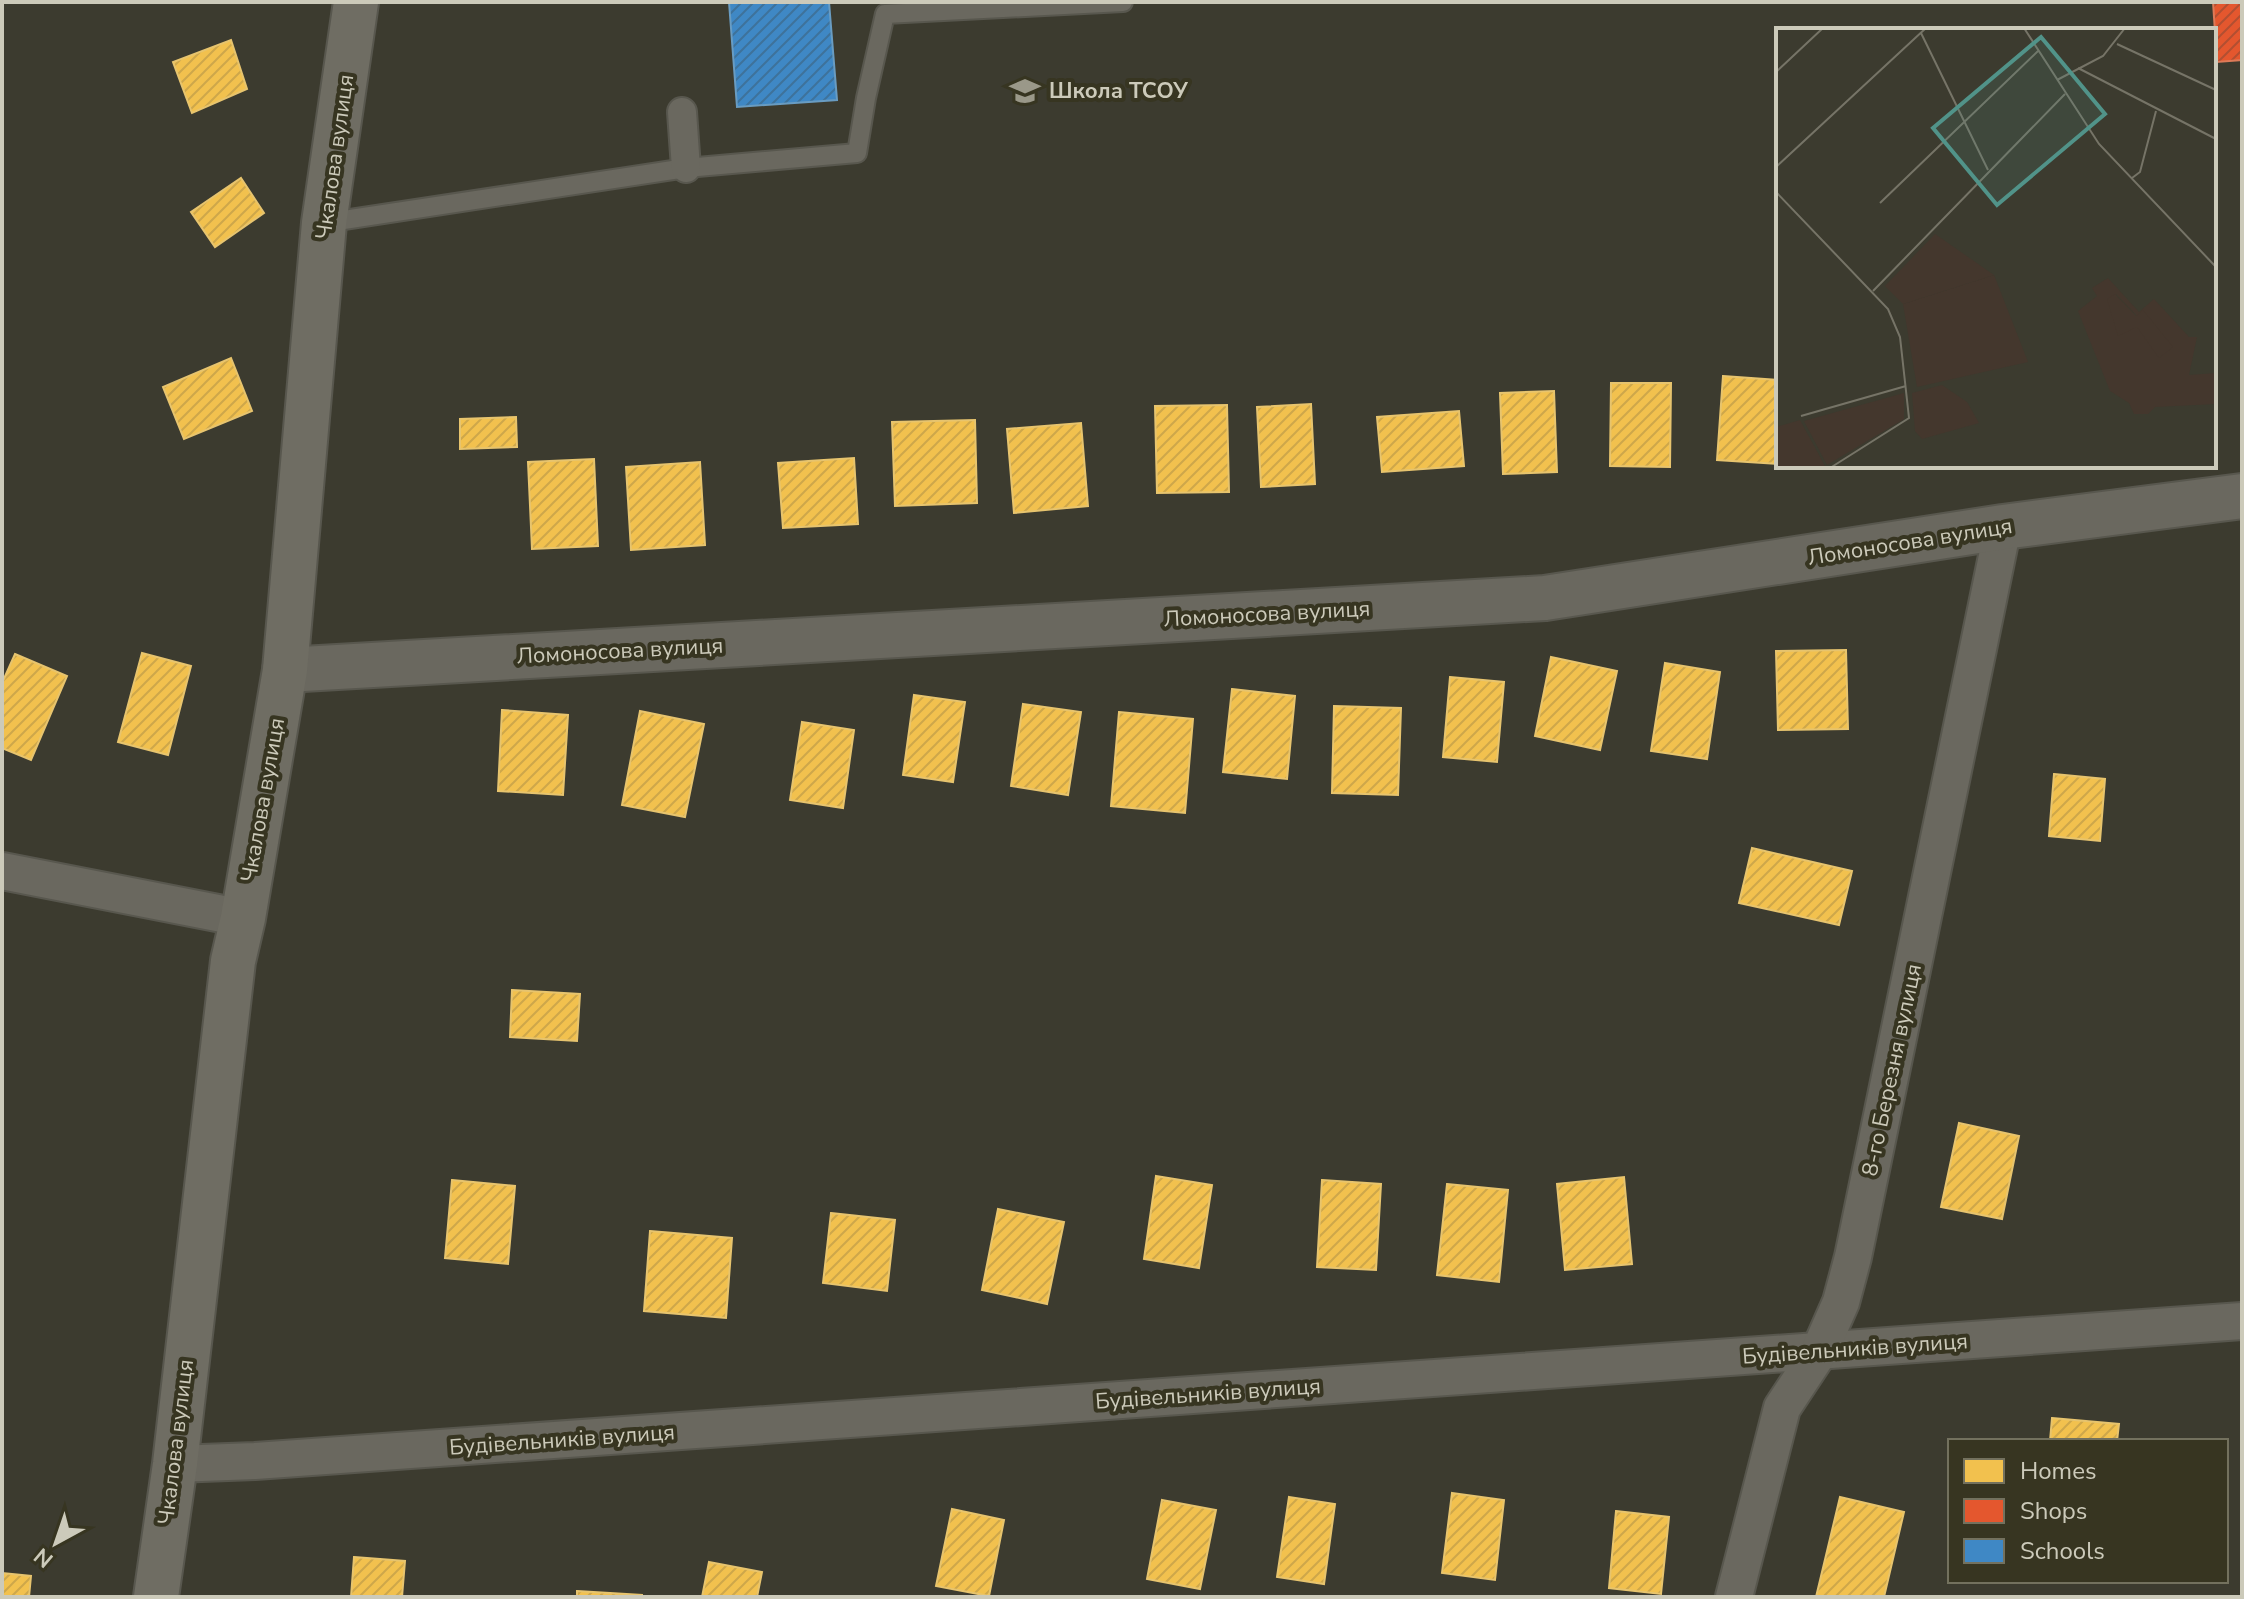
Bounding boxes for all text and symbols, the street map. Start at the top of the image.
inset map [1776,28,2216,468]
street label: Чкалова вулиця [309,73,361,241]
school or university icon: Школа ТСОУ [1008,74,1042,108]
place label: Школа ТСОУ [1049,76,1188,106]
street label: Ломоносова вулиця [1805,511,2015,573]
street label: Ломоносова вулиця [1163,594,1371,634]
street label: Ломоносова вулиця [516,631,724,671]
street label: Чкалова вулиця [234,715,292,885]
street label: 8-го Березня вулиця [1855,961,1929,1179]
street label: Будівельників вулиця [1741,1326,1969,1372]
street label: Чкалова вулиця [151,1358,201,1526]
street label: Будівельників вулиця [1094,1371,1322,1417]
street label: Будівельників вулиця [448,1417,676,1463]
legend [1948,1439,2228,1583]
text: Homes [2020,1455,2096,1487]
text: Shops [2020,1495,2087,1527]
north arrow [16,1503,96,1583]
text: Schools [2020,1535,2105,1567]
text: N [28,1541,60,1574]

